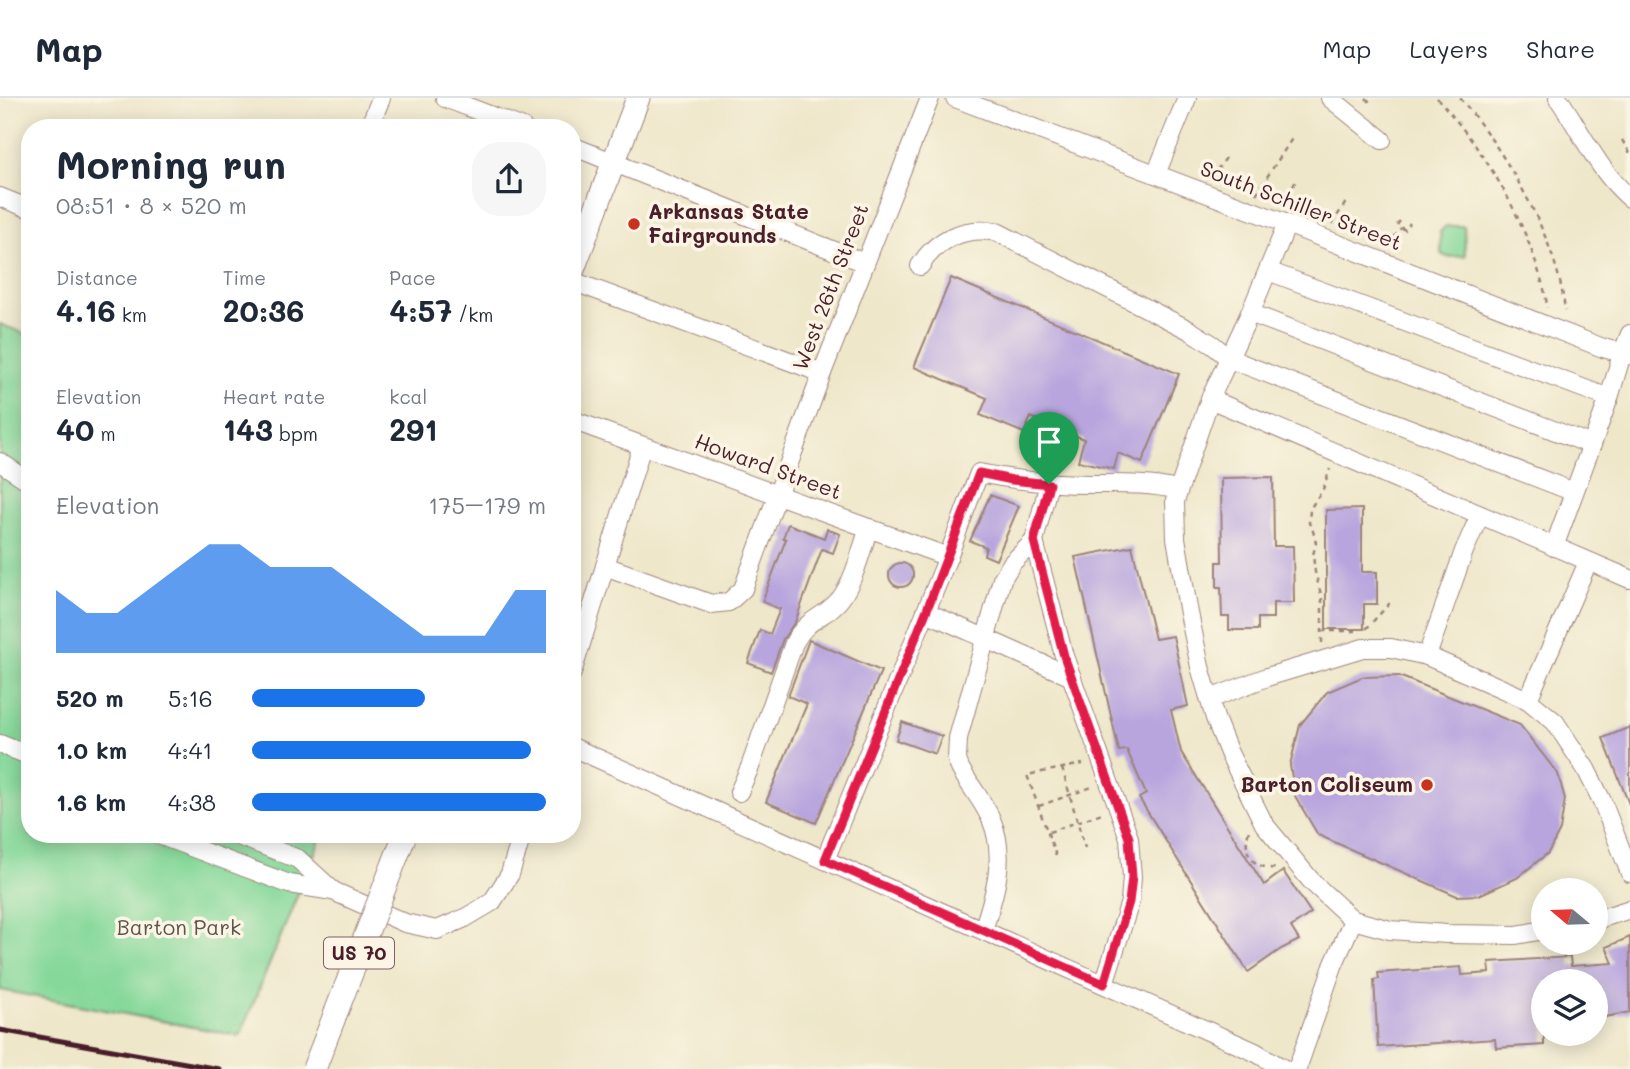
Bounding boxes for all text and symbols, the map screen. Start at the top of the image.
text: Map [35,27,103,70]
text: Map [1323,33,1371,64]
text: Layers [1409,33,1488,64]
text: Share [1526,33,1595,64]
text: Morning run [56,139,286,189]
button: share [472,142,546,216]
street label: South Schiller Street [1197,154,1406,255]
text: 08:51 · 8 × 520 m [56,190,247,220]
place label: Arkansas State Fairgrounds [648,197,809,248]
street label: West 26th Street [785,199,874,374]
marker: Arkansas State Fairgrounds [626,216,642,232]
text: Distance [56,265,138,290]
text: Time [223,265,266,290]
text: Pace [389,265,436,290]
text: 4.16 [56,290,116,330]
text: 20:36 [223,290,304,330]
text: 4:57 [389,290,452,330]
text: km [116,302,147,327]
text: /km [452,302,493,327]
text: Elevation [56,384,141,409]
text: Heart rate [223,384,325,409]
text: kcal [389,384,427,409]
text: 40 [56,409,94,449]
text: 143 [223,409,273,449]
text: 291 [389,409,437,449]
pin [1019,412,1079,484]
text: m [94,421,116,446]
text: bpm [273,421,318,446]
icon: arrive [1030,423,1068,461]
street label: Howard Street [691,427,846,505]
text: Elevation [56,490,159,520]
text: 175–179 m [428,490,546,520]
text: 520 m [56,683,124,713]
text: 5:16 [168,683,213,713]
text: 1.0 km [56,735,127,765]
text: 4:41 [168,735,212,765]
place label: Barton Coliseum [1240,770,1413,797]
marker: Barton Coliseum [1419,777,1435,793]
text: 1.6 km [56,787,126,817]
text: 4:38 [168,787,216,817]
north arrow [1531,878,1608,956]
map controls [1531,878,1608,1046]
park label: Barton Park [117,913,241,940]
road number: US 70 [324,938,394,968]
button: layers [1531,969,1608,1046]

